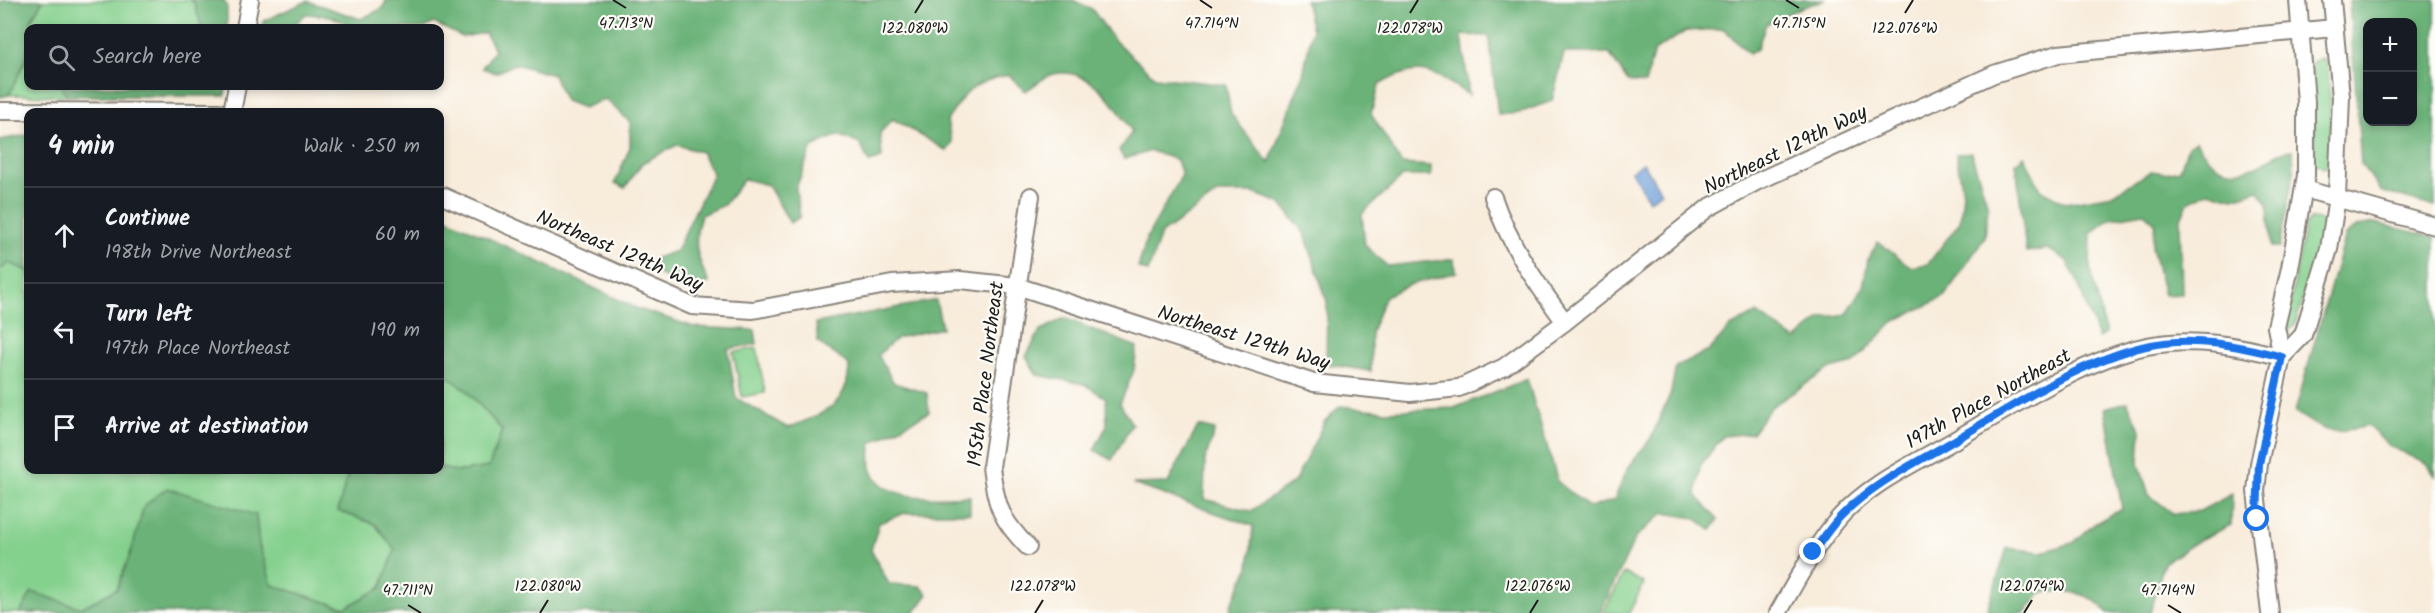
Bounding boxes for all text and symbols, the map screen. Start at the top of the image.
text: 47.713°N [599,12,653,36]
text: 47.714°N [1185,12,1239,36]
text: 47.715°N [1772,12,1826,36]
text: 122.080°W [882,17,949,41]
text: 122.078°W [1377,17,1443,41]
text: 122.076°W [1872,17,1938,41]
map controls [2363,18,2417,126]
button: + [2363,18,2417,72]
search box [24,24,444,90]
text: Search here [93,40,201,75]
icon: search [45,41,78,74]
button: − [2363,72,2417,126]
street label: Northeast 129th Way [1698,97,1874,204]
text: 4 min [48,126,115,168]
text: Walk · 250 m [304,131,420,163]
text: Continue [105,202,190,237]
street label: Northeast 129th Way [531,202,708,302]
icon: ahead [48,219,81,252]
text: 60 m [375,219,420,251]
text: 198th Drive Northeast [105,237,292,269]
street label: 195th Place Northeast [960,279,1014,469]
street label: Northeast 129th Way [1153,297,1334,381]
text: Turn left [105,298,192,333]
icon: left [48,315,81,348]
text: 190 m [370,315,420,347]
text: 197th Place Northeast [105,333,290,365]
street label: 197th Place Northeast [1900,341,2078,459]
text: Arrive at destination [105,410,308,445]
icon: arrive [48,411,81,444]
route start [2243,505,2269,531]
route end [1799,538,1825,564]
text: 122.080°W [515,575,582,599]
text: 122.078°W [1010,575,1076,599]
text: 122.076°W [1505,575,1571,599]
text: 122.074°W [1999,575,2065,599]
text: 47.711°N [383,579,433,603]
text: 47.714°N [2141,579,2195,603]

